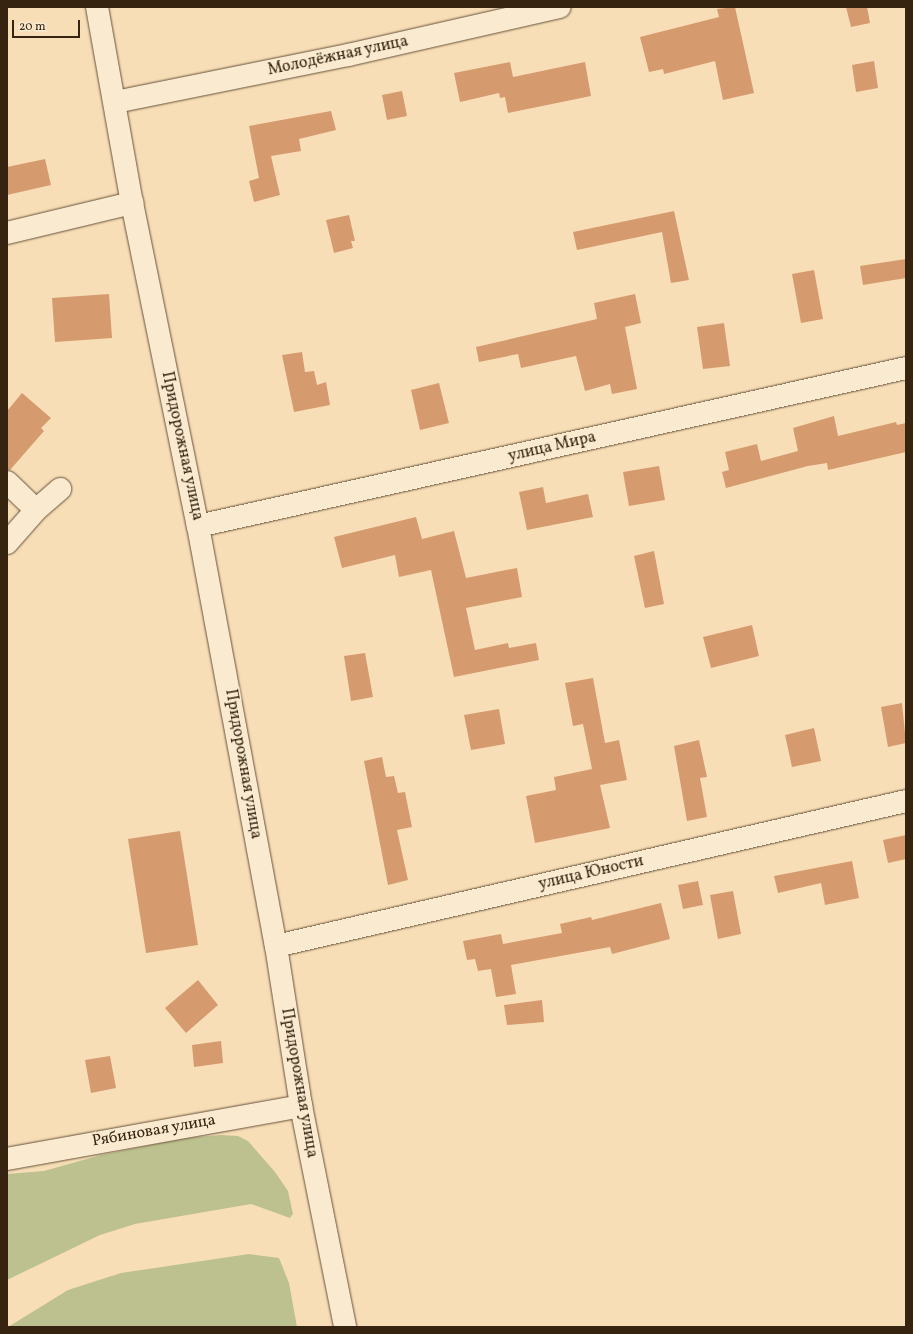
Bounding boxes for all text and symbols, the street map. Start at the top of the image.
scale bar [14,12,82,38]
text: 20 m [19,19,46,35]
street label: Молодёжная улица [266,32,410,80]
street label: Придорожная улица [157,370,207,522]
street label: улица Мира [506,428,598,466]
street label: Придорожная улица [220,687,266,841]
street label: улица Юности [537,852,645,894]
street label: Придорожная улица [276,1006,322,1160]
street label: Рябиновая улица [91,1111,217,1151]

